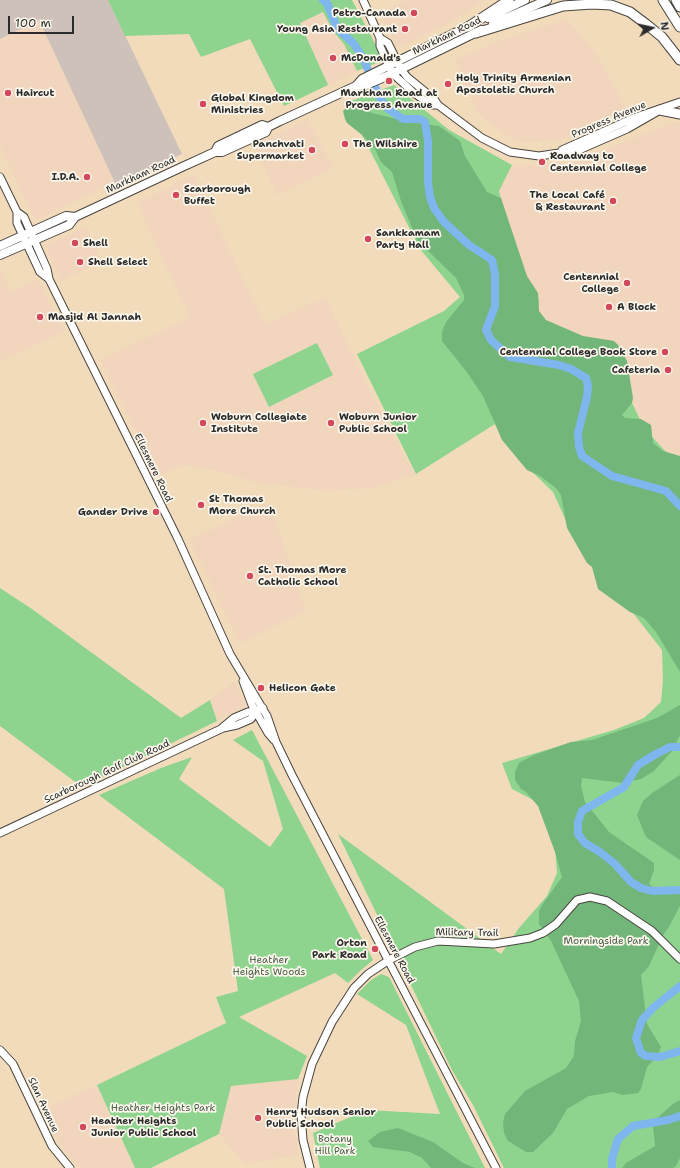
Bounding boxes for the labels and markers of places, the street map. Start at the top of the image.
place label: Petro-Canada [333,7,406,19]
marker: Petro-Canada [409,8,419,18]
place label: Young Asia Restaurant [277,23,397,35]
marker: Young Asia Restaurant [400,24,410,34]
place label: McDonald's [341,52,401,64]
marker: McDonald's [328,53,338,63]
place label: Holy Trinity Armenian Apostoletic Church [456,72,571,96]
marker: Markham Road at Progress Avenue [384,76,394,86]
marker: Holy Trinity Armenian Apostoletic Church [443,79,453,89]
place label: Haircut [16,87,54,99]
place label: Markham Road at Progress Avenue [341,87,437,110]
marker: Haircut [3,88,13,98]
place label: Global Kingdom Ministries [211,92,294,116]
marker: Global Kingdom Ministries [198,99,208,109]
place label: Panchvati Supermarket [237,138,304,162]
place label: The Wilshire [353,138,417,150]
marker: The Wilshire [340,139,350,149]
marker: Panchvati Supermarket [307,145,317,155]
place label: Roadway to Centennial College [550,150,647,174]
marker: Roadway to Centennial College [537,157,547,167]
place label: I.D.A. [51,171,79,183]
marker: I.D.A. [82,172,92,182]
place label: Scarborough Buffet [184,183,251,206]
place label: The Local Café & Restaurant [530,189,605,212]
marker: Scarborough Buffet [171,190,181,200]
marker: The Local Café & Restaurant [608,196,618,206]
place label: Sankkamam Party Hall [376,227,440,250]
marker: Sankkamam Party Hall [363,234,373,244]
place label: Shell [83,237,108,249]
marker: Shell [70,238,80,248]
place label: Shell Select [88,256,148,268]
marker: Shell Select [75,257,85,267]
place label: Centennial College [563,271,619,294]
marker: Centennial College [622,278,632,288]
place label: A Block [617,301,656,313]
marker: A Block [604,302,614,312]
place label: Masjid Al Jannah [48,311,141,323]
marker: Masjid Al Jannah [35,312,45,322]
place label: Centennial College Book Store [500,346,657,358]
marker: Centennial College Book Store [660,347,670,357]
place label: Cafeteria [612,364,660,376]
marker: Cafeteria [663,365,673,375]
place label: Woburn Collegiate Institute [211,411,307,434]
place label: Woburn Junior Public School [339,411,417,434]
marker: Woburn Collegiate Institute [198,418,208,428]
marker: Woburn Junior Public School [326,418,336,428]
place label: St Thomas More Church [209,493,276,516]
marker: St Thomas More Church [196,500,206,510]
place label: Gander Drive [78,506,148,518]
marker: Gander Drive [151,507,161,517]
place label: St. Thomas More Catholic School [258,564,347,588]
marker: St. Thomas More Catholic School [245,571,255,581]
place label: Helicon Gate [269,682,336,694]
marker: Helicon Gate [256,683,266,693]
place label: Orton Park Road [312,937,367,960]
marker: Orton Park Road [370,944,380,954]
place label: Henry Hudson Senior Public School [266,1106,376,1130]
marker: Henry Hudson Senior Public School [253,1113,263,1123]
place label: Heather Heights Junior Public School [91,1115,196,1138]
marker: Heather Heights Junior Public School [78,1122,88,1132]

